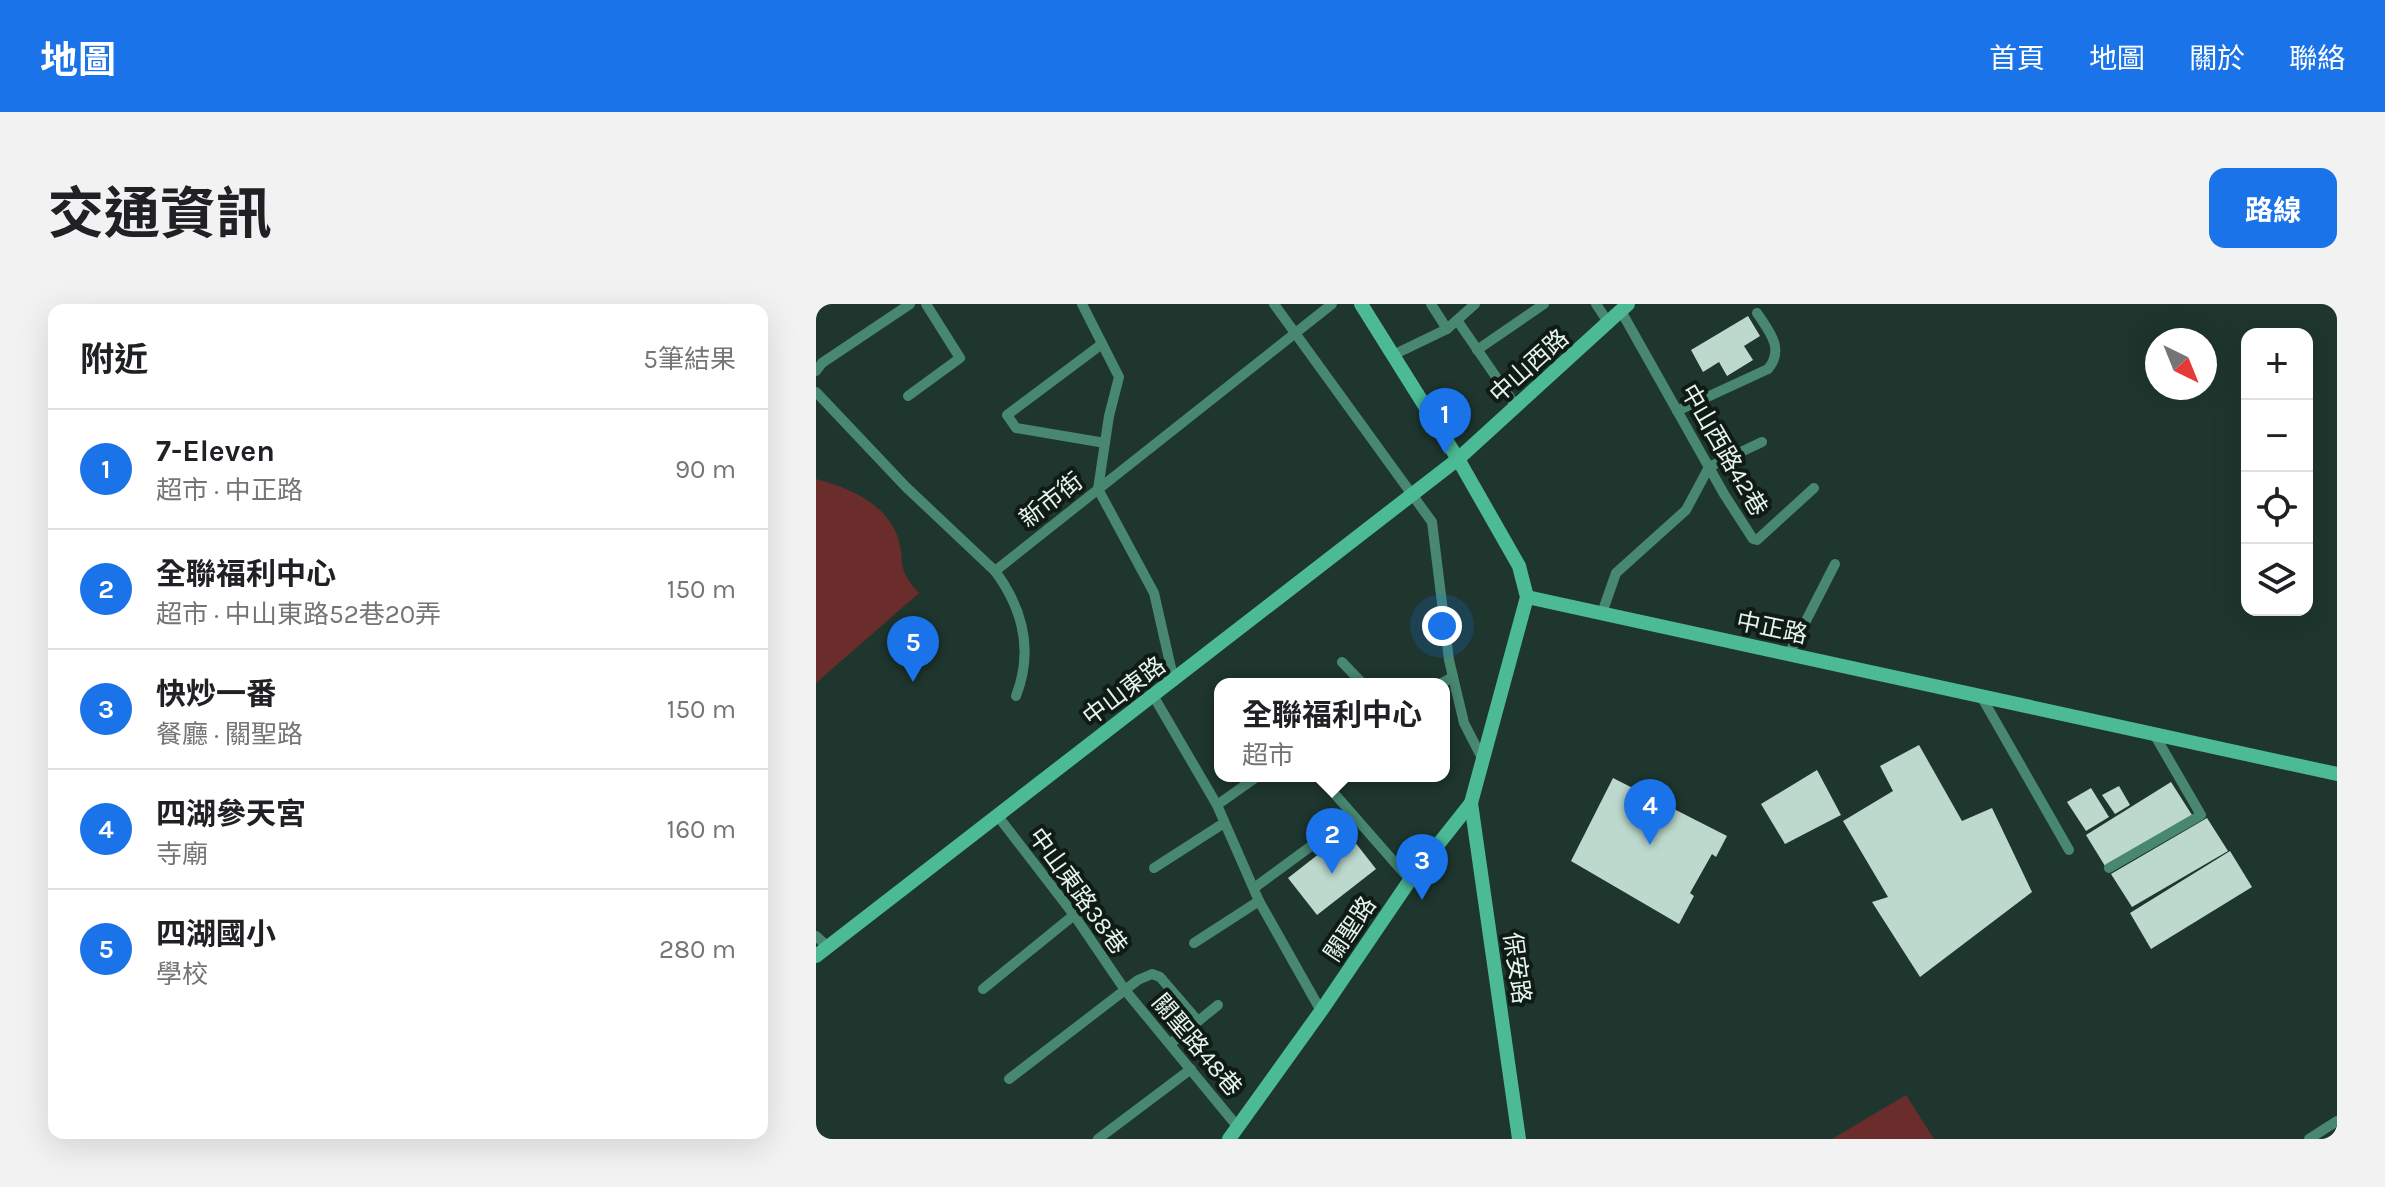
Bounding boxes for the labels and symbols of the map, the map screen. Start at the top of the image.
street label: 中山西路 [1484,323,1574,409]
north arrow [2145,328,2217,400]
street label: 中山西路42巷 [1675,379,1773,521]
pin: 1 [1419,388,1471,454]
street label: 新市街 [1014,467,1088,533]
your location [1422,606,1462,646]
street label: 中正路 [1734,607,1810,649]
pin: 5 [887,616,939,682]
street label: 中山東路 [1077,651,1171,731]
pin: 4 [1624,779,1676,845]
pin: 2 [1306,808,1358,874]
street label: 中山東路38巷 [1023,823,1133,959]
pin: 3 [1396,834,1448,900]
street label: 關聖路 [1318,891,1382,967]
street label: 保安路 [1498,930,1536,1006]
street label: 關聖路48巷 [1146,988,1248,1102]

